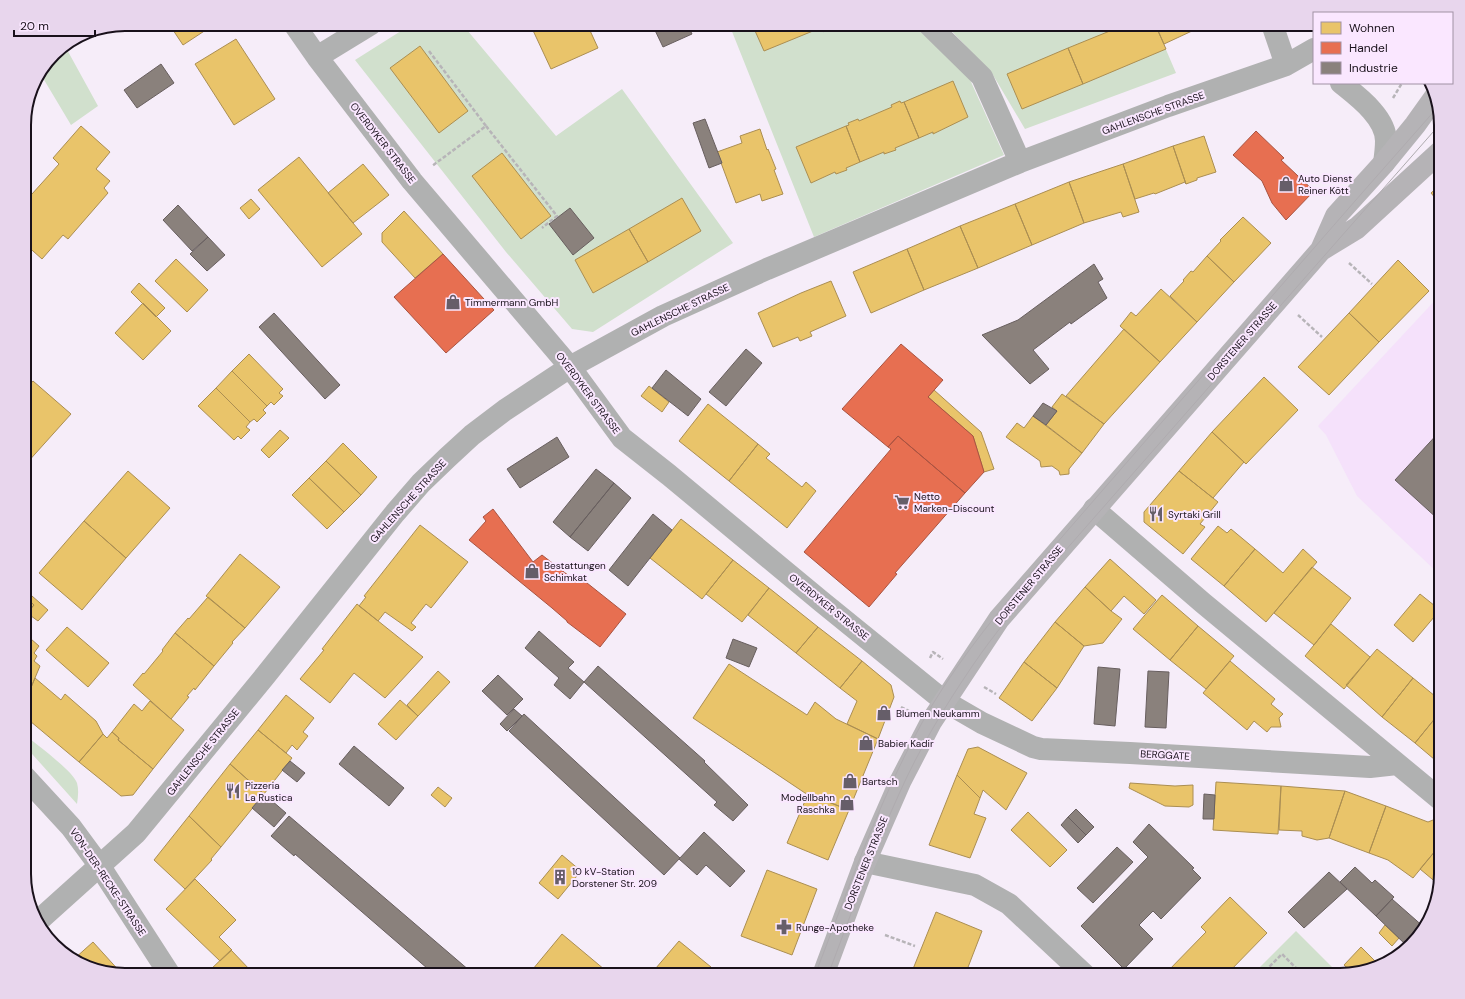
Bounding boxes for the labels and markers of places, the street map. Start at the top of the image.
place label: Auto Dienst Reiner Kött [1298,172,1352,197]
shop icon: Auto Dienst Reiner Kött [1277,175,1295,193]
shop icon: Timmermann GmbH [444,293,462,311]
place label: Timmermann GmbH [465,296,558,309]
place label: Netto Marken-Discount [914,490,994,515]
supermarket icon: Netto Marken-Discount [893,493,911,511]
restaurant icon: Syrtaki Grill [1147,505,1165,523]
place label: Syrtaki Grill [1168,508,1221,521]
place label: Bestattungen Schimkat [544,559,606,584]
shop icon: Bestattungen Schimkat [523,562,541,580]
shop icon: Blumen Neukamm [875,704,893,722]
place label: Blumen Neukamm [896,707,980,720]
shop icon: Babier Kadir [857,734,875,752]
place label: Babier Kadir [878,737,934,750]
shop icon: Bartsch [841,772,859,790]
place label: Bartsch [862,775,898,788]
place label: Pizzeria La Rustica [245,779,292,804]
restaurant icon: Pizzeria La Rustica [224,782,242,800]
place label: Modellbahn Raschka [781,791,835,816]
shop icon: Modellbahn Raschka [838,794,856,812]
place label: 10 kV-Station Dorstener Str. 209 [572,865,657,890]
building icon: 10 kV-Station Dorstener Str. 209 [551,868,569,886]
pharmacy icon: Runge-Apotheke [775,918,793,936]
place label: Runge-Apotheke [796,921,874,934]

